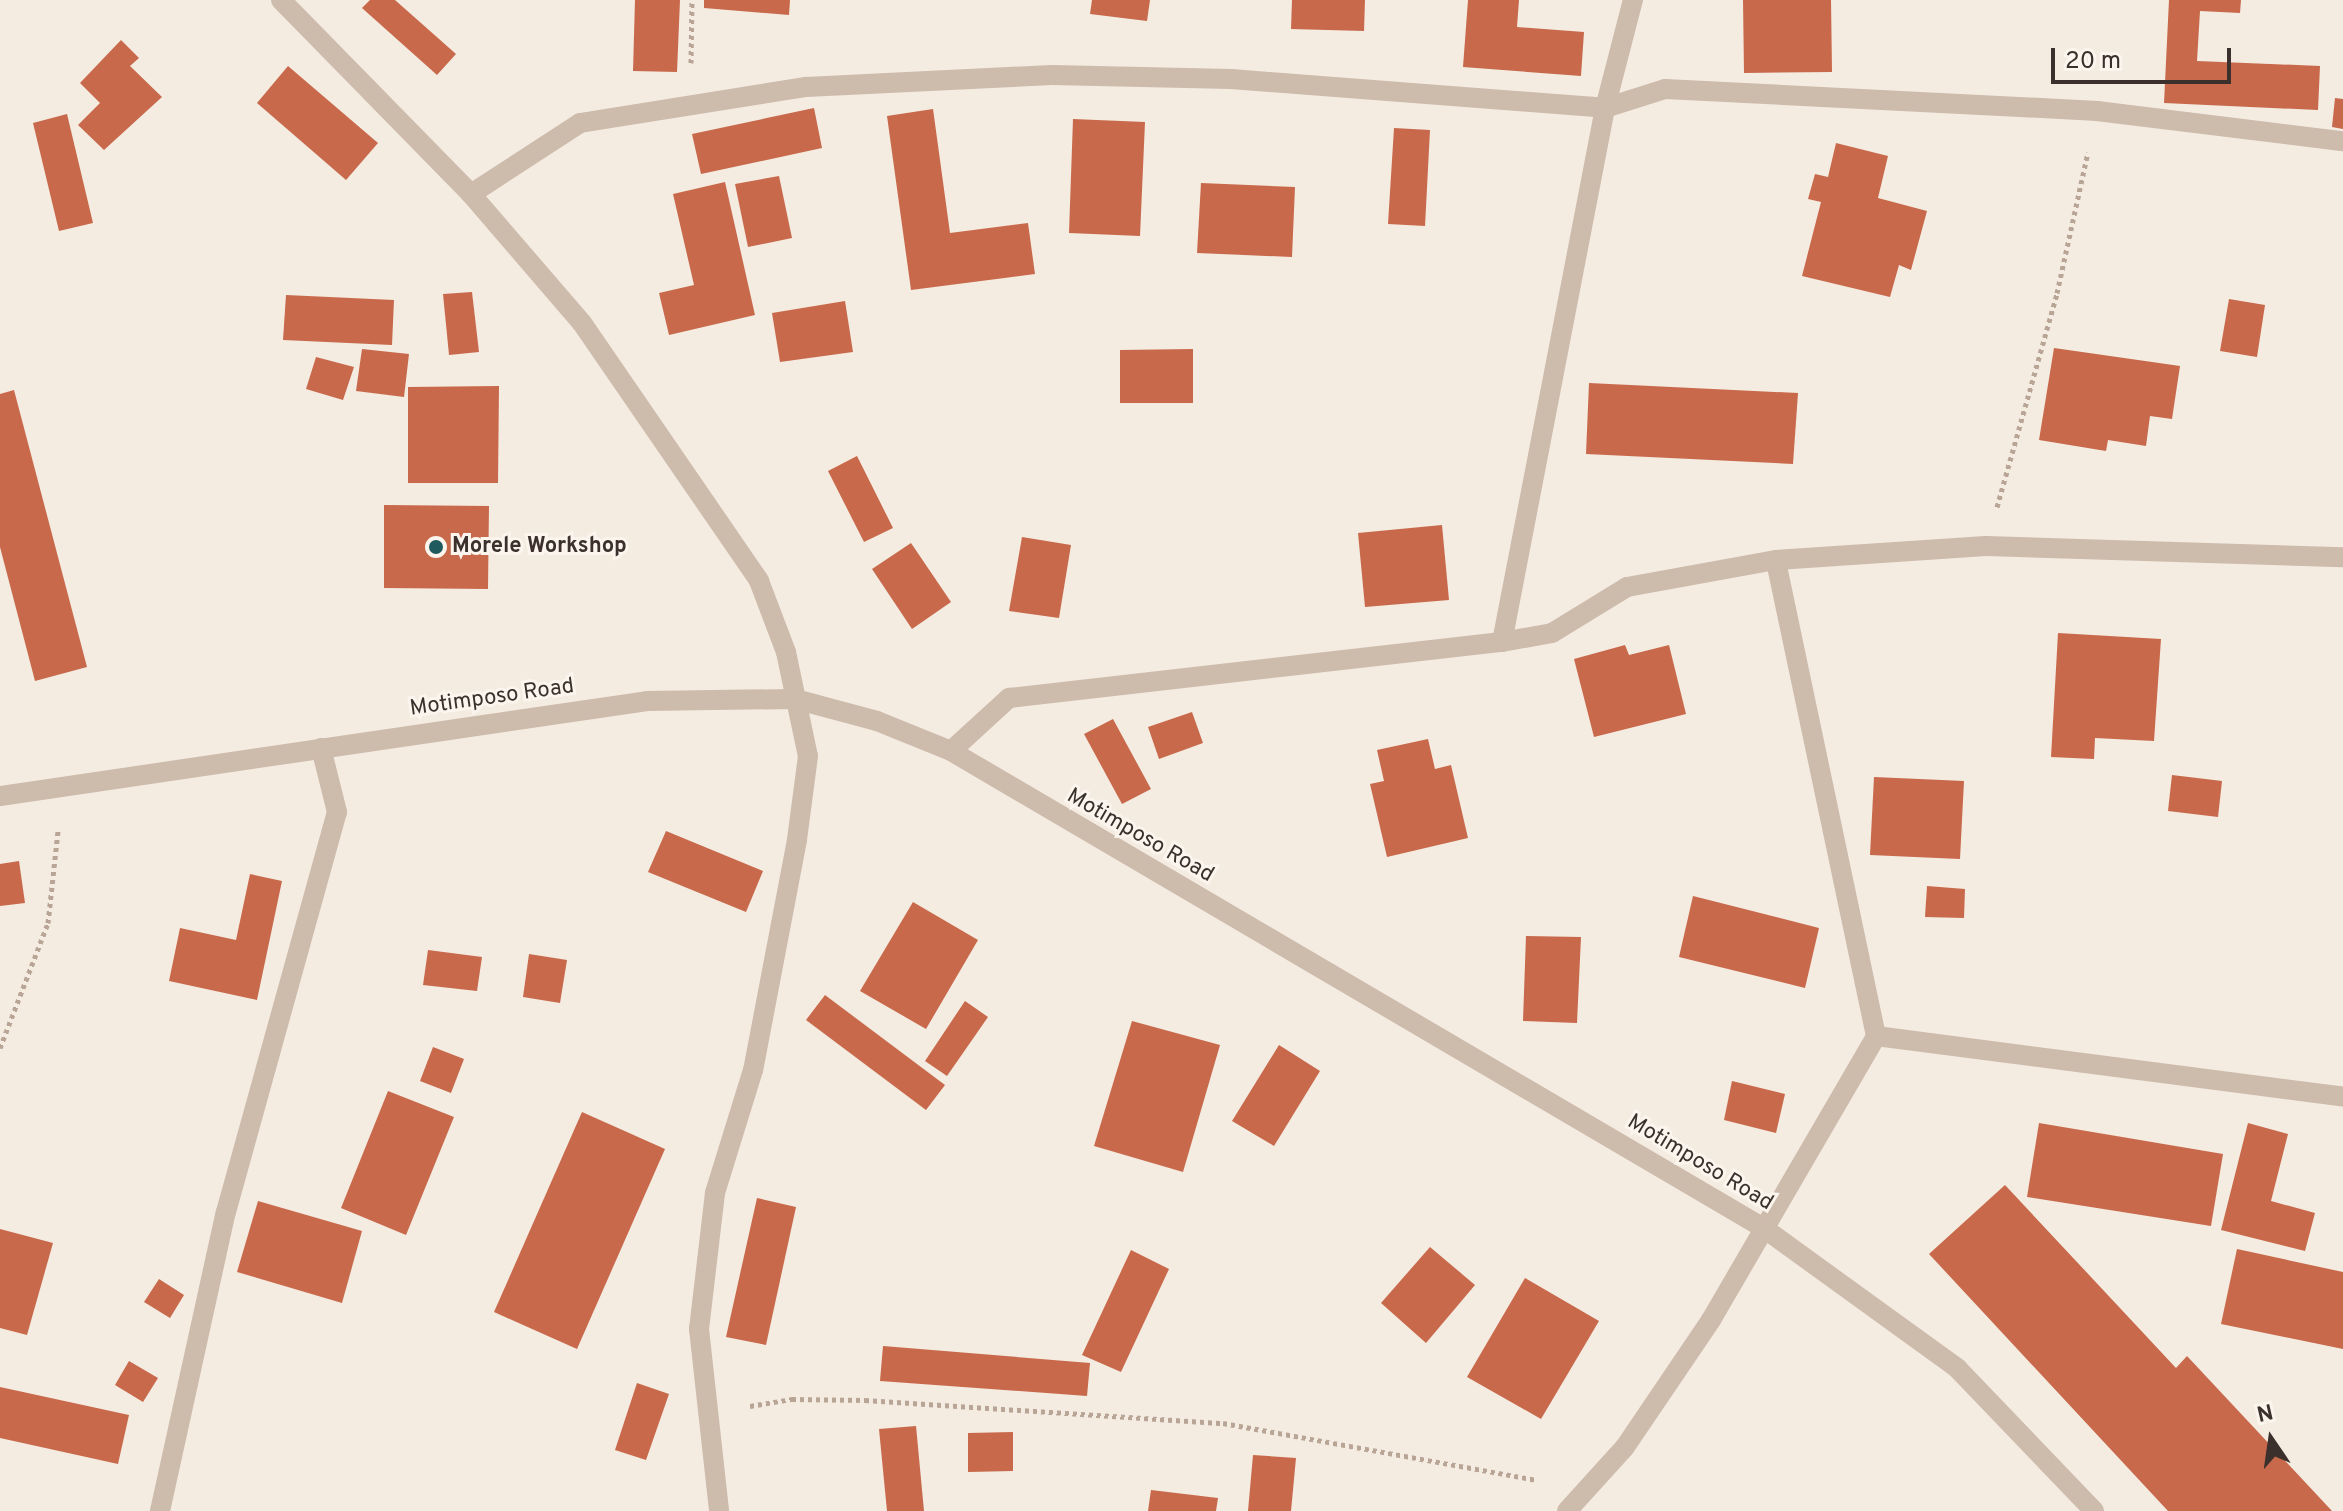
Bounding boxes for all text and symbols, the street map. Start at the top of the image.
scale bar [2055,32,2235,82]
text: 20 m [2065,47,2121,77]
place label: Morele Workshop [452,534,627,560]
marker: Morele Workshop [427,538,445,556]
street label: Motimposo Road [408,673,576,723]
street label: Motimposo Road [1062,783,1218,889]
street label: Motimposo Road [1622,1109,1778,1217]
north arrow [2231,1399,2311,1479]
text: N [2255,1400,2276,1430]

